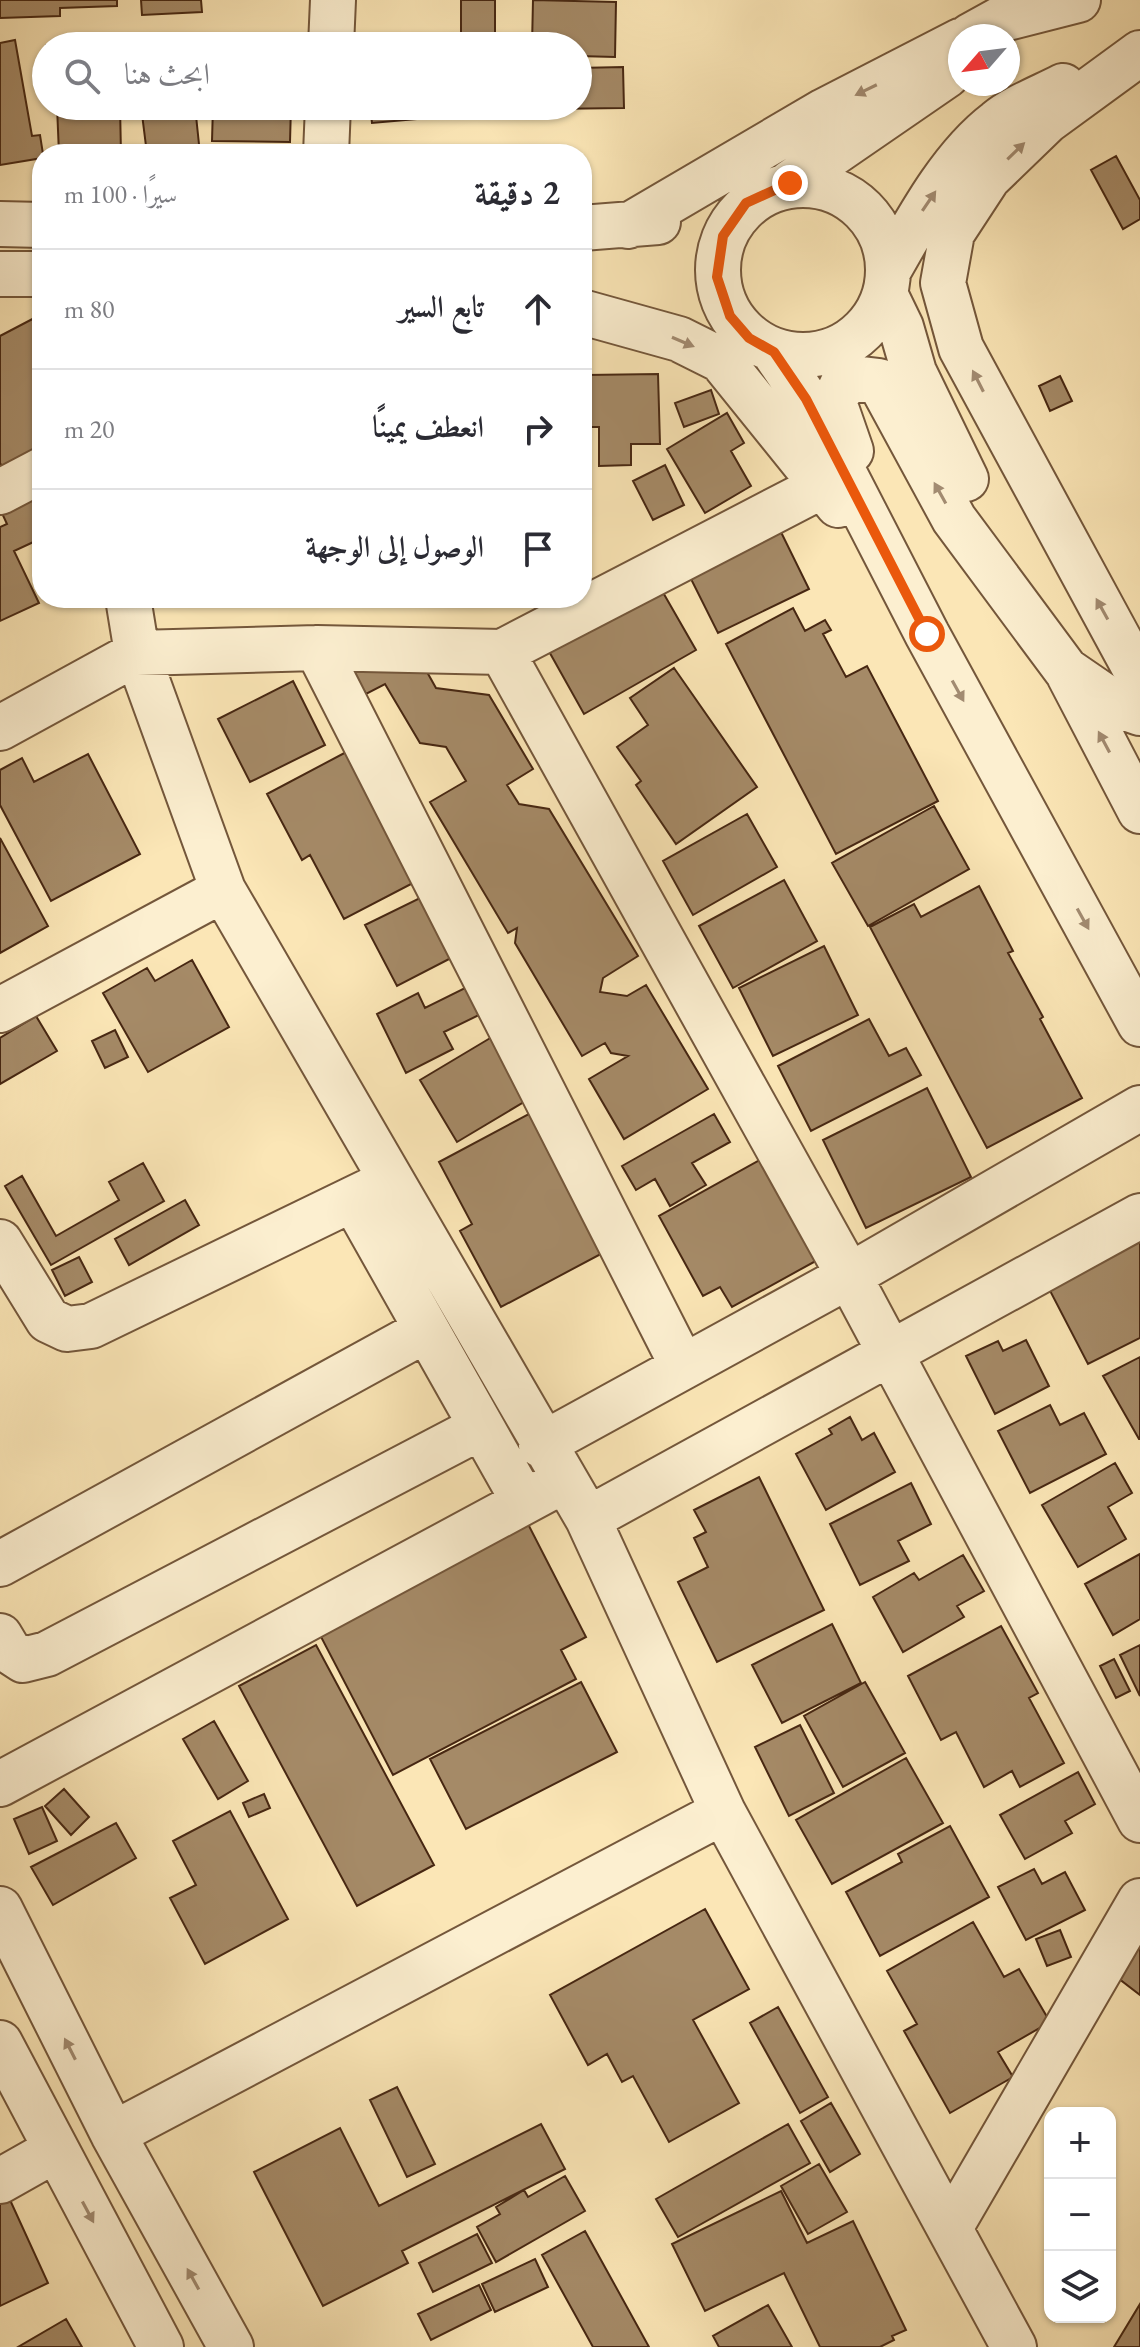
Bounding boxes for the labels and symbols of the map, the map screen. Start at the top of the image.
north arrow [948,24,1020,96]
one-way arrow [854,83,877,97]
one-way arrow [1006,142,1025,161]
route end [772,165,808,201]
one-way arrow [922,190,936,212]
one-way arrow [672,336,695,349]
one-way arrow [971,370,984,393]
one-way arrow [934,481,947,504]
one-way arrow [1096,598,1109,621]
route start [909,616,945,652]
one-way arrow [951,679,965,702]
one-way arrow [1097,730,1110,753]
one-way arrow [1075,908,1089,930]
one-way arrow [64,2038,77,2061]
one-way arrow [81,2200,94,2223]
one-way arrow [186,2267,200,2290]

